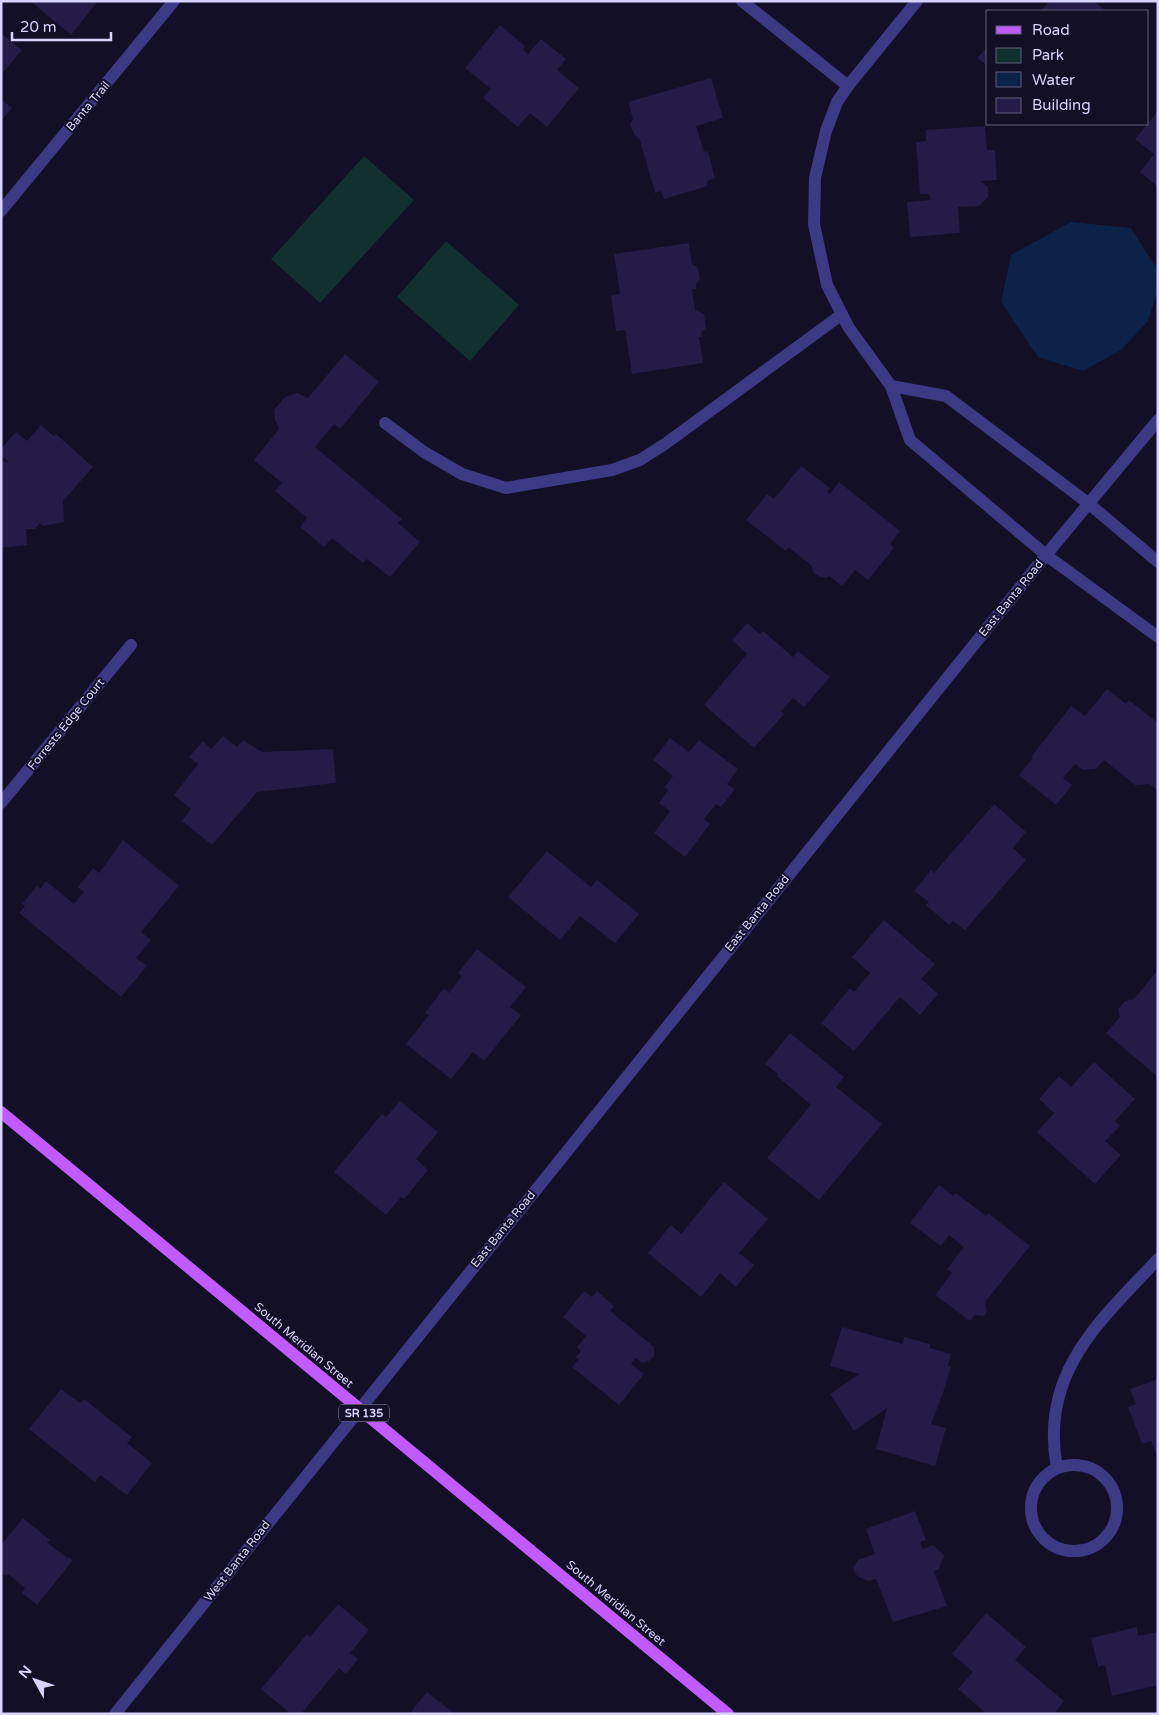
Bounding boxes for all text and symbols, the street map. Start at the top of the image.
scale bar [12,10,111,42]
legend [986,10,1149,125]
text: 20 m [20,18,57,36]
text: Road [1032,21,1070,39]
text: Park [1032,46,1064,64]
text: Water [1032,71,1075,89]
street label: Banta Trail [63,78,113,134]
text: Building [1032,96,1091,114]
street label: East Banta Road [976,557,1046,639]
street label: Forrests Edge Court [25,675,107,773]
street label: East Banta Road [722,872,792,954]
street label: East Banta Road [468,1188,538,1270]
street label: South Meridian Street [252,1300,357,1391]
road number: SR 135 [339,1405,389,1422]
street label: West Banta Road [201,1518,273,1604]
street label: South Meridian Street [564,1558,669,1649]
north arrow [10,1655,60,1705]
text: N [15,1662,36,1682]

